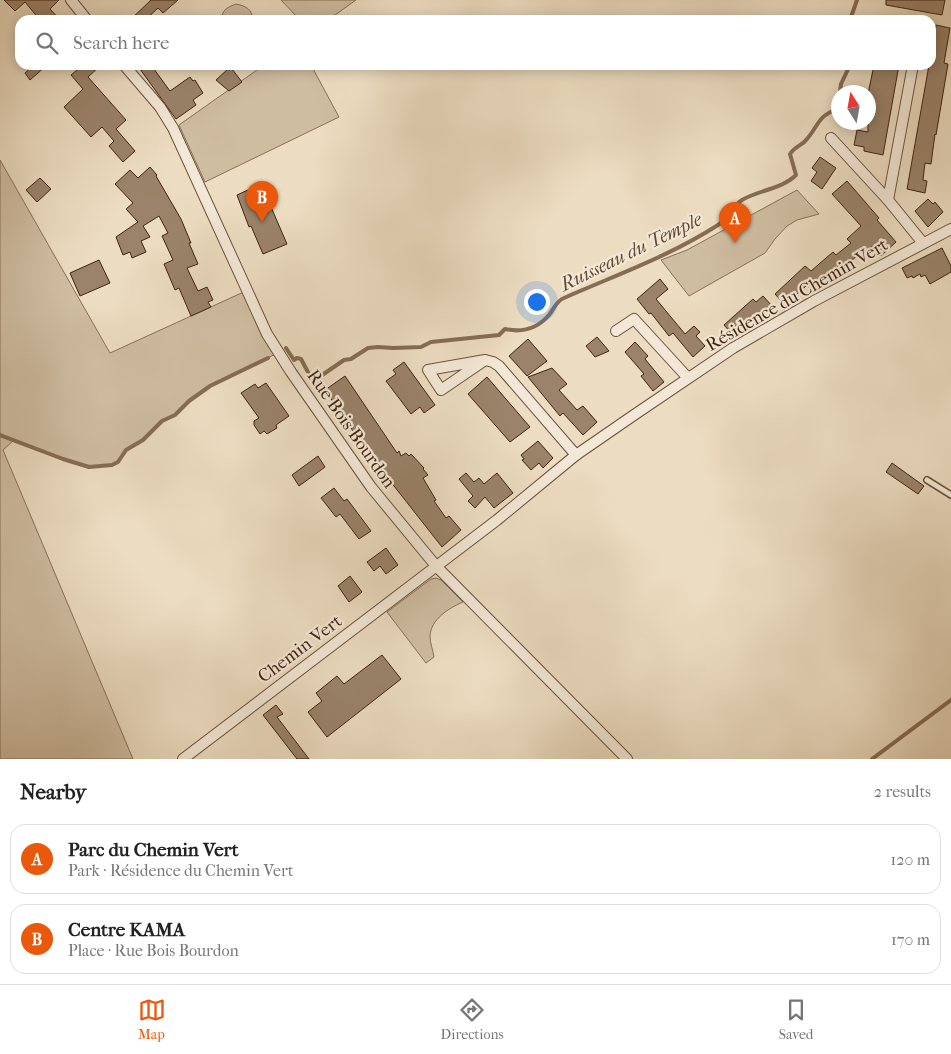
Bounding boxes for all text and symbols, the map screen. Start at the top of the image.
search box [15,15,936,70]
icon: search [33,29,61,57]
text: Search here [73,32,169,54]
north arrow [831,85,876,130]
pin: B [246,181,278,222]
pin: A [719,202,751,243]
water label: Ruisseau du Temple [555,208,706,297]
street label: Résidence du Chemin Vert [702,234,892,356]
your location [524,289,550,315]
street label: Rue Bois Bourdon [302,366,400,493]
street label: Chemin Vert [254,610,346,687]
text: Nearby [20,780,86,804]
text: 2 results [874,782,931,801]
text: Parc du Chemin Vert [68,839,239,861]
text: A [32,850,42,869]
text: 120 m [891,850,930,869]
text: Park · Résidence du Chemin Vert [68,861,293,880]
text: Centre KAMA [68,919,185,941]
text: B [32,930,42,949]
text: 170 m [891,930,930,949]
text: Place · Rue Bois Bourdon [68,941,239,960]
tab: Map [138,996,166,1043]
tab: Directions [441,996,504,1043]
tab: Saved [779,996,813,1043]

